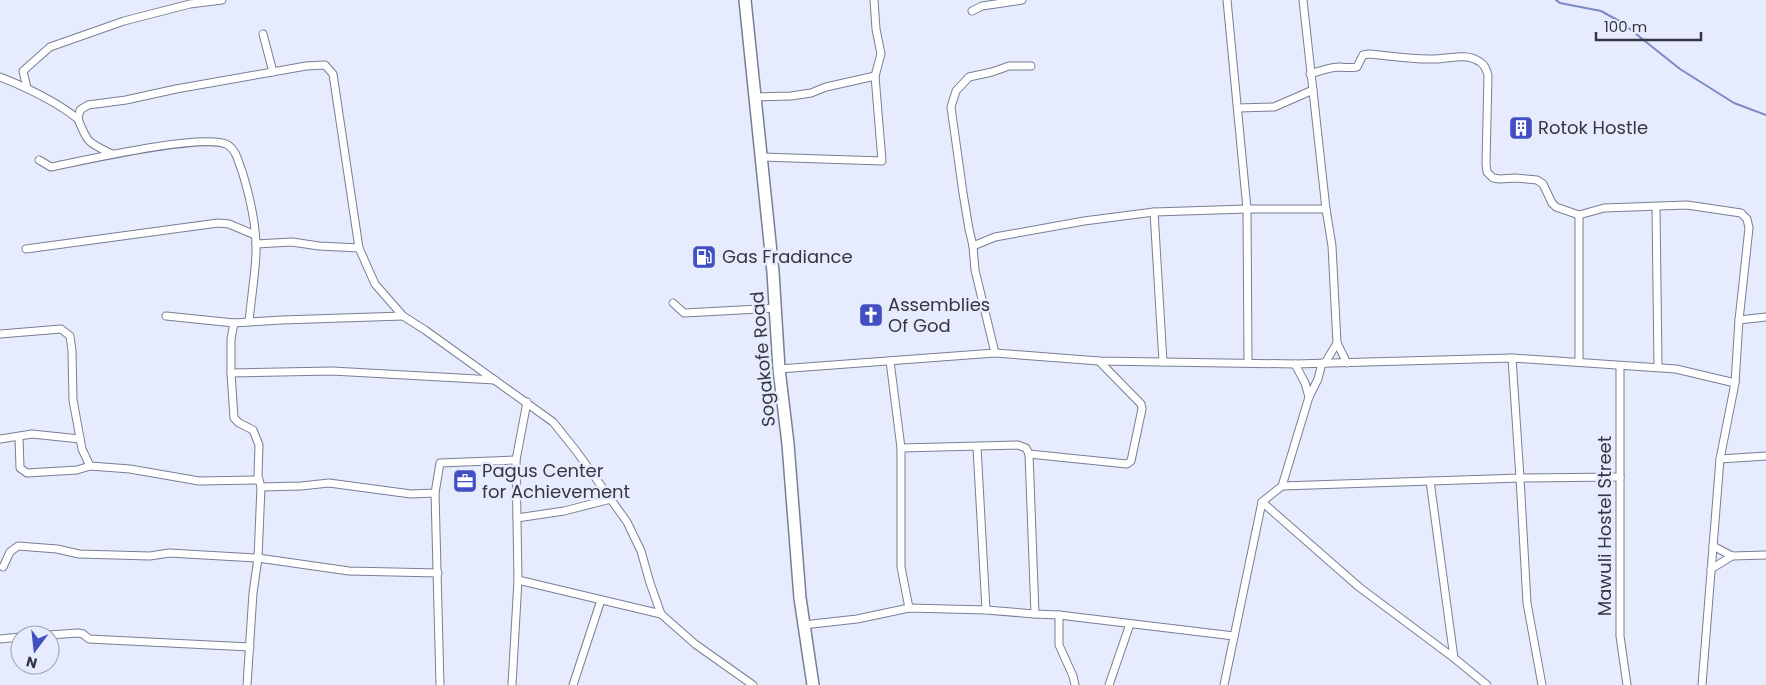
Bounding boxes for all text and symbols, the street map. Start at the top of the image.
scale bar [1596,10,1701,42]
text: 100 m [1604,16,1647,37]
building icon: Rotok Hostle [1508,115,1534,141]
place label: Rotok Hostle [1538,115,1648,140]
fuel station icon: Gas Fradiance [691,244,717,270]
place label: Gas Fradiance [722,244,853,269]
street label: Sogakofe Road [744,290,781,428]
place label: Assemblies Of God [888,292,990,338]
church icon: Assemblies Of God [858,302,884,328]
street label: Mawuli Hostel Street [1592,436,1617,616]
place label: Pagus Center for Achievement [482,458,630,504]
office icon: Pagus Center for Achievement [452,468,478,494]
north arrow [10,625,60,675]
text: N [24,652,39,674]

